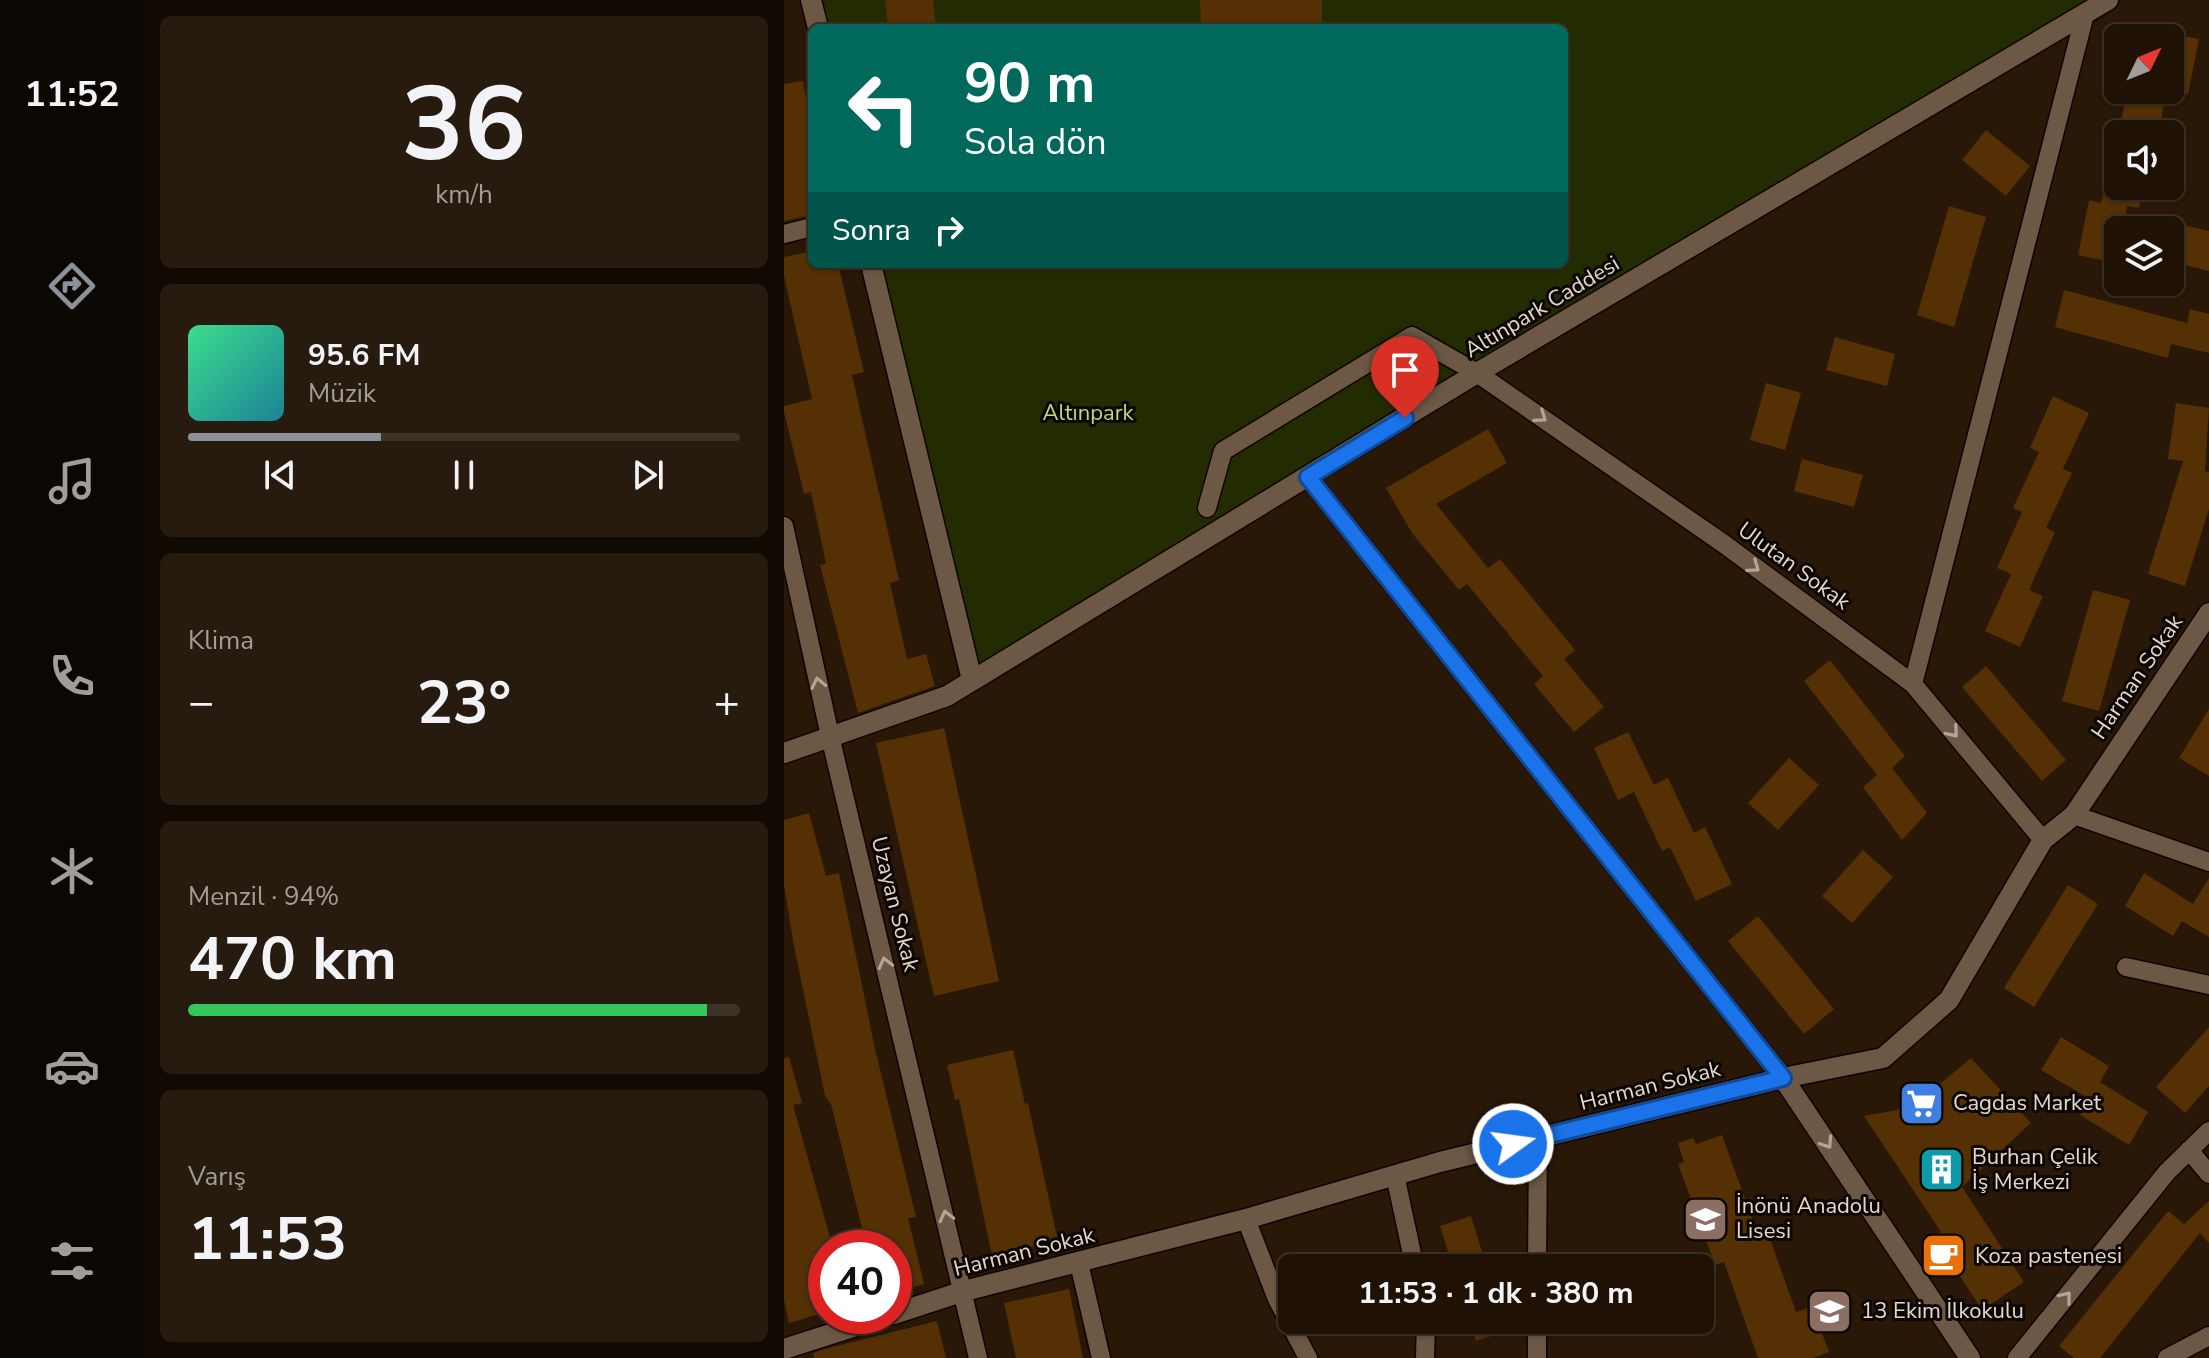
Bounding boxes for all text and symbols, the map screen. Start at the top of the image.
north arrow [2104,24,2184,104]
map controls [2104,24,2184,296]
text: 90 m [964,45,1095,122]
text: 36 [402,54,526,196]
icon: left [832,56,936,160]
text: 11:52 [24,70,120,119]
text: Sola dön [964,118,1107,167]
button: sound [2104,120,2184,200]
text: km/h [435,177,493,212]
icon: right [927,208,971,252]
text: Sonra [832,210,911,251]
button: layers [2104,216,2184,296]
street label: Altınpark Caddesi [1459,249,1625,365]
icon: directions [44,258,100,314]
text: 95.6 FM [308,335,420,376]
pin [1371,336,1439,418]
icon: arrive [1383,348,1427,392]
text: Müzik [308,376,376,411]
park label: Altınpark [1042,398,1135,428]
one-way arrow [1533,408,1547,423]
icon: music [44,453,100,509]
icon: previous [258,453,302,497]
icon: pause [442,453,486,497]
icon: next [626,453,670,497]
street label: Ulutan Sokak [1732,515,1857,617]
one-way arrow [1746,557,1760,571]
street label: Harman Sokak [2084,608,2190,745]
text: Klima [188,623,254,658]
icon: phone [44,648,100,704]
text: 23° [417,662,511,744]
text: − [188,673,214,733]
text: + [714,673,740,733]
one-way arrow [810,676,827,690]
one-way arrow [1943,723,1958,737]
street label: Uzayan Sokak [864,833,926,975]
icon: climate [44,843,100,899]
text: Menzil · 94% [188,879,339,914]
text: 470 km [188,918,397,1000]
one-way arrow [877,957,894,970]
icon: car [44,1038,100,1094]
street label: Harman Sokak [1576,1054,1725,1118]
supermarket icon: Cagdas Market [1898,1079,1946,1127]
place label: Cagdas Market [1953,1088,2101,1118]
position arrow [1471,1102,1555,1186]
one-way arrow [1817,1134,1832,1148]
place label: Burhan Çelik İş Merkezi [1972,1142,2099,1197]
building icon: Burhan Çelik İş Merkezi [1917,1146,1965,1194]
text: Varış [188,1159,246,1194]
place label: İnönü Anadolu Lisesi [1736,1191,1881,1246]
school or university icon: İnönü Anadolu Lisesi [1681,1195,1729,1243]
text: 11:53 [188,1198,347,1280]
one-way arrow [938,1209,955,1223]
street label: Harman Sokak [950,1220,1099,1284]
speed limit sign: 40 [808,1230,912,1334]
cafe icon: Koza pastenesi [1920,1232,1968,1280]
icon: filters [44,1233,100,1289]
place label: Koza pastenesi [1975,1241,2122,1271]
text: 11:53 · 1 dk · 380 m [1358,1273,1634,1314]
school or university icon: 13 Ekim İlkokulu [1806,1287,1854,1335]
one-way arrow [2056,1291,2070,1306]
place label: 13 Ekim İlkokulu [1861,1296,2024,1326]

